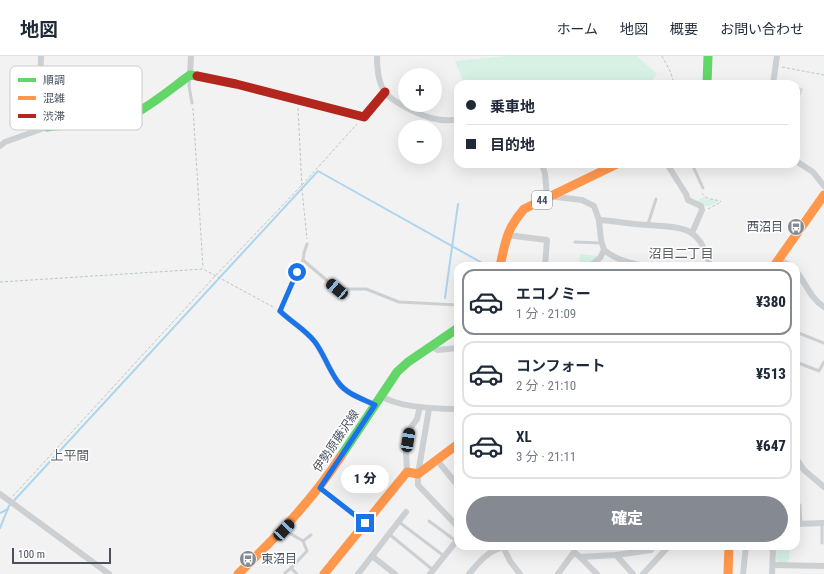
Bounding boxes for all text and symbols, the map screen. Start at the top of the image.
text: 地図 [20,18,58,41]
text: ホーム [556,21,598,37]
text: 地図 [620,21,648,37]
text: 概要 [670,21,698,37]
text: お問い合わせ [720,21,804,37]
legend [10,66,142,130]
map controls [398,68,442,164]
button: + [398,68,442,112]
text: 順調 [43,74,65,87]
text: 混雑 [43,92,65,105]
text: 乗車地 [490,98,535,116]
text: 渋滞 [43,110,65,123]
button: − [398,120,442,164]
text: 目的地 [490,136,535,154]
road number: 44 [532,191,552,209]
bus stop icon: 西沼目 [786,217,806,237]
place label: 西沼目 [747,220,783,234]
district label: 沼目二丁目 [648,246,714,261]
route start [288,263,306,281]
car [324,277,350,301]
icon: car [468,284,504,320]
text: エコノミー [516,285,591,303]
text: ¥380 [756,293,786,311]
text: 1 分 · 21:09 [516,306,576,321]
icon: car [468,356,504,392]
text: コンフォート [516,357,606,375]
text: ¥513 [756,365,786,383]
text: 2 分 · 21:10 [516,378,576,393]
street label: 伊勢原藤沢線 [310,407,362,475]
car [400,427,416,453]
icon: car [468,428,504,464]
text: XL [516,428,532,446]
text: ¥647 [756,437,786,455]
district label: 上平間 [50,448,90,463]
text: 3 分 · 21:11 [516,449,576,464]
callout: 1 分 [341,465,389,493]
text: 1 分 [354,471,376,486]
button: 確定 [466,496,788,542]
route end [356,514,374,532]
car [271,517,297,543]
scale bar [12,546,111,565]
text: 100 m [18,548,45,561]
bus stop icon: 東沼目 [238,549,258,569]
place label: 東沼目 [261,552,297,566]

